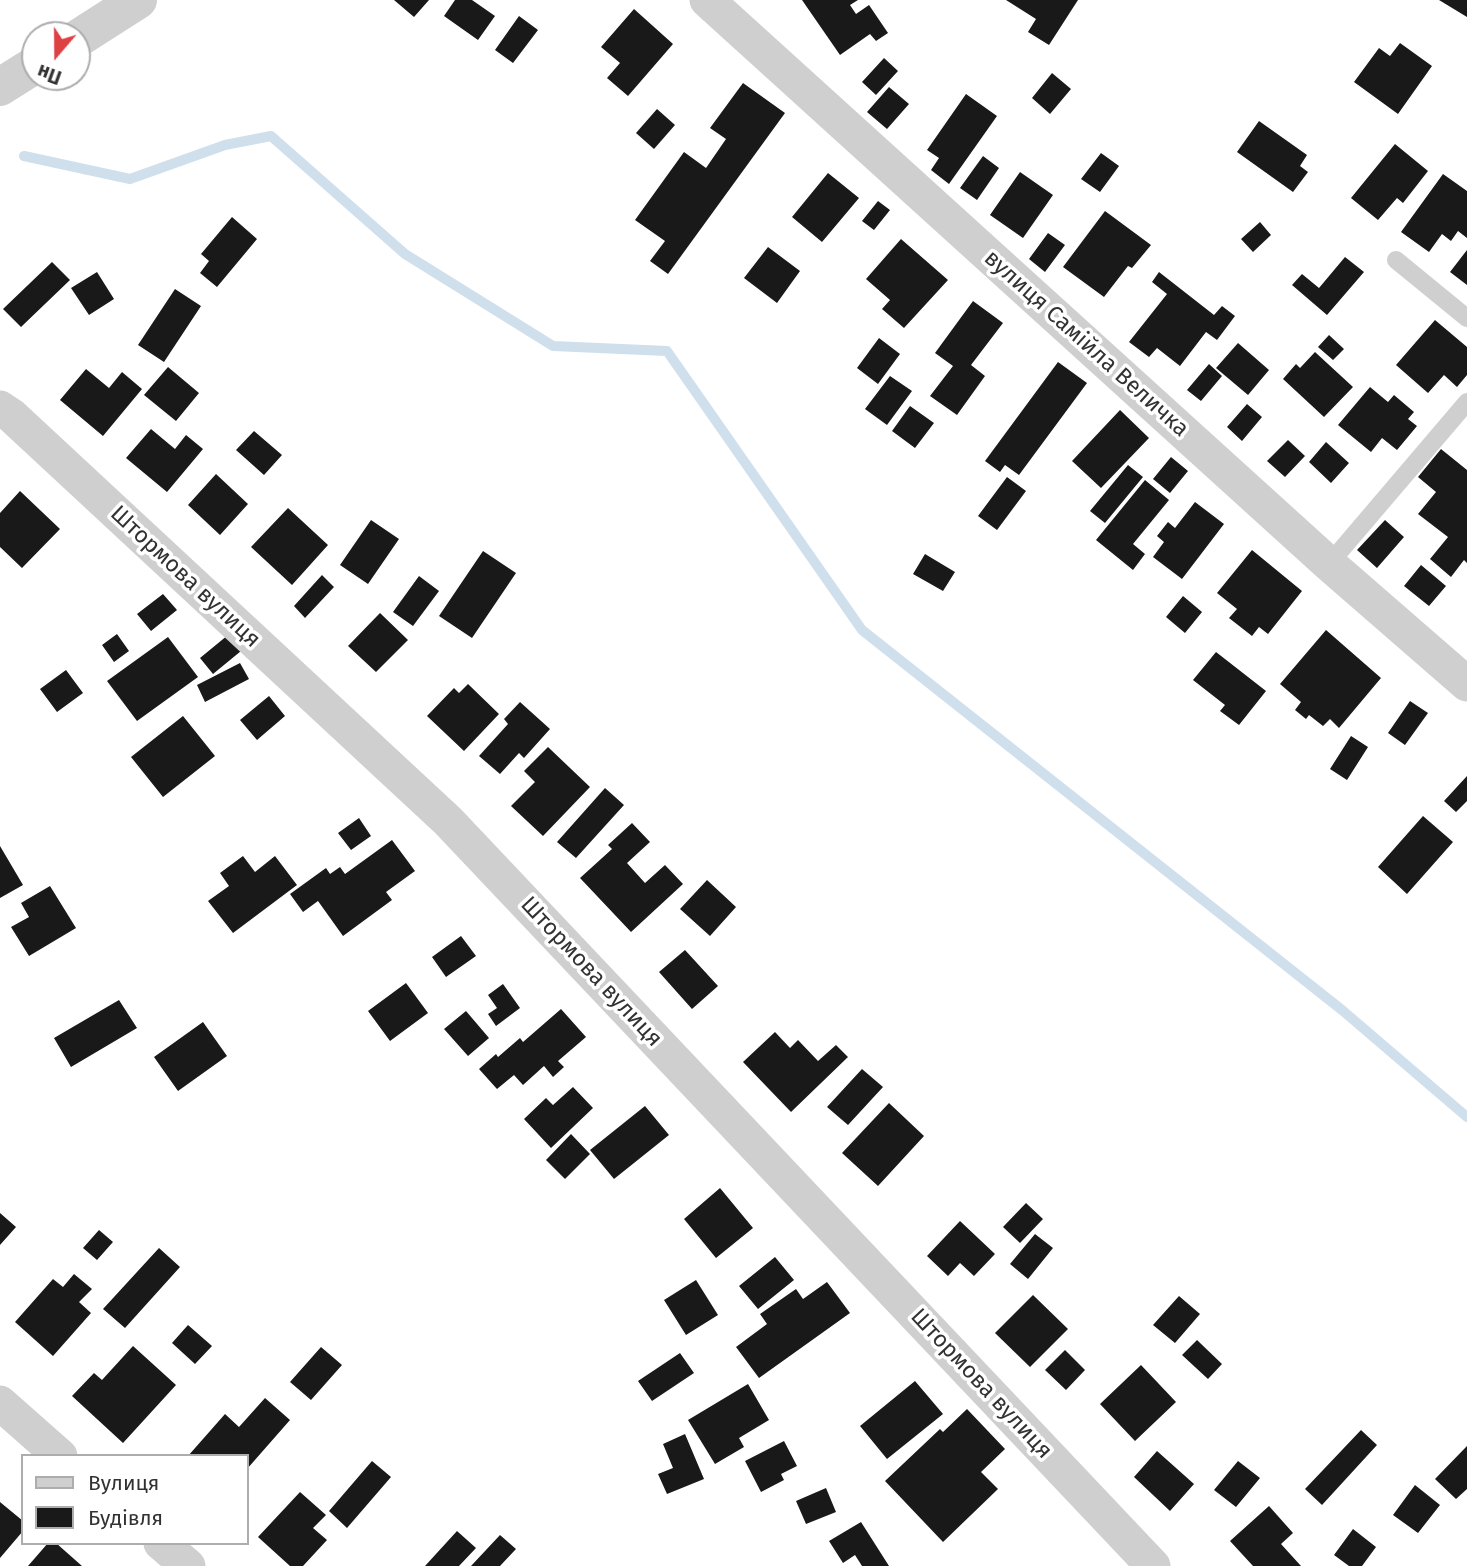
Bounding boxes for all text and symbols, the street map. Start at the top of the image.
north arrow [21,21,91,91]
text: Пн [34,59,64,89]
street label: вулиця Самійла Величка [978,245,1194,443]
street label: Штормова вулиця [104,500,266,654]
street label: Штормова вулиця [514,891,668,1053]
street label: Штормова вулиця [904,1303,1058,1465]
legend [21,1454,248,1545]
text: Вулиця [88,1470,159,1496]
text: Будівля [88,1505,163,1531]

